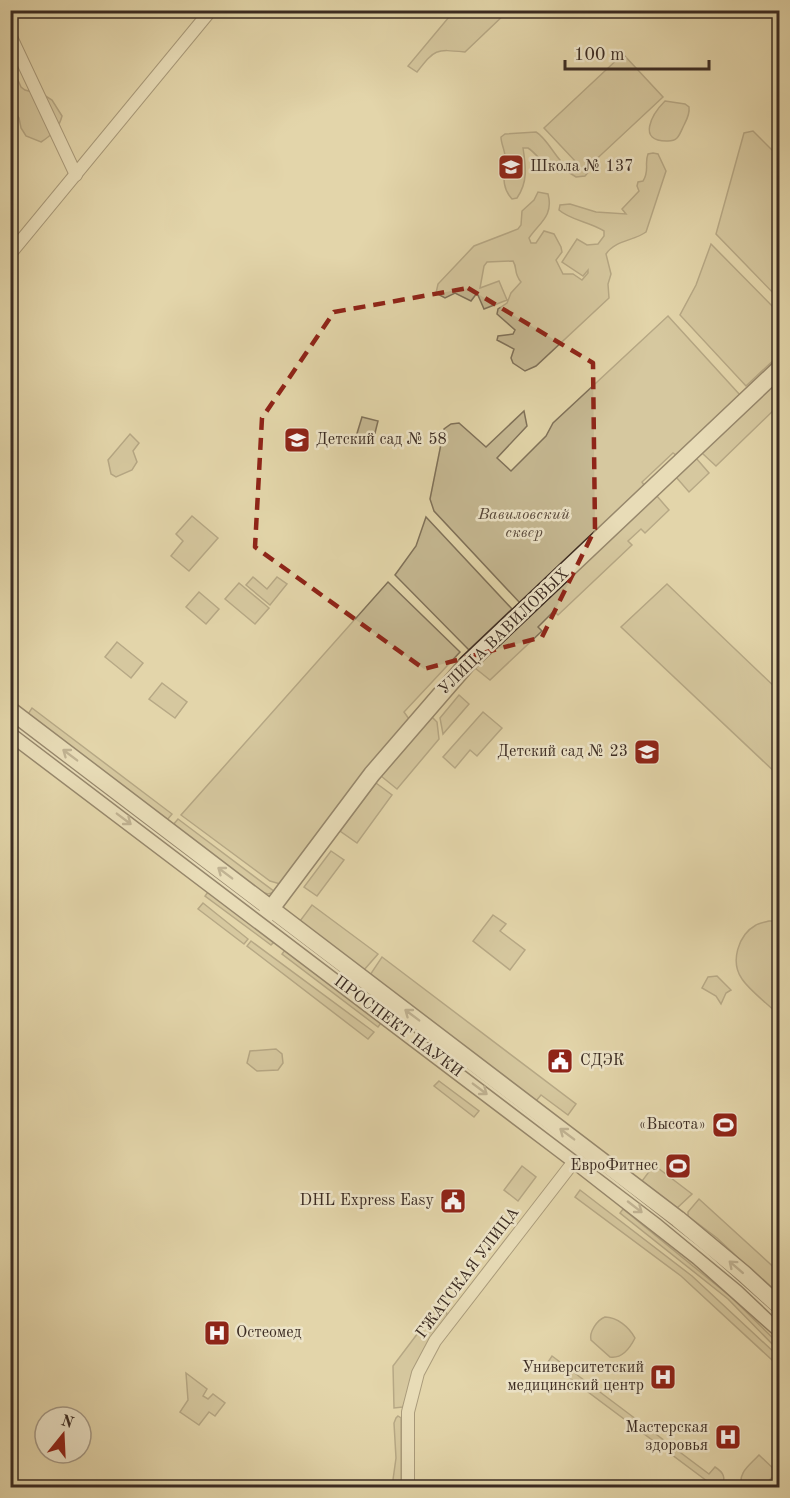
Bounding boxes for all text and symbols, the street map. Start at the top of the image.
scale bar [565,33,709,71]
text: 100 m [574,46,625,64]
school or university icon: Школа № 137 [496,152,526,182]
place label: Школа № 137 [530,159,633,175]
school or university icon: Детский сад № 58 [282,425,312,455]
place label: Детский сад № 58 [316,432,447,448]
park label: Вавиловский сквер [477,507,570,541]
street label: УЛИЦА ВАВИЛОВЫХ [436,566,572,698]
school or university icon: Детский сад № 23 [632,737,662,767]
place label: Детский сад № 23 [497,744,628,760]
one-way arrow [62,749,78,762]
one-way arrow [115,812,131,825]
one-way arrow [217,867,233,880]
street label: ПРОСПЕКТ НАУКИ [331,973,465,1081]
one-way arrow [404,1009,420,1022]
public building icon: СДЭК [545,1046,575,1076]
place label: СДЭК [580,1053,625,1069]
one-way arrow [472,1083,488,1095]
sports icon: «Высота» [710,1110,740,1140]
place label: «Высота» [639,1117,706,1133]
one-way arrow [559,1127,575,1140]
sports icon: ЕвроФитнес [663,1151,693,1181]
place label: ЕвроФитнес [570,1158,658,1174]
public building icon: DHL Express Easy [438,1186,468,1216]
place label: DHL Express Easy [299,1193,435,1209]
one-way arrow [627,1201,643,1213]
street label: ГЖАТСКАЯ УЛИЦА [414,1204,522,1342]
one-way arrow [729,1260,744,1274]
hospital icon: Остеомед [202,1318,232,1348]
place label: Остеомед [236,1325,302,1341]
place label: Университетский медицинский центр [507,1360,644,1394]
hospital icon: Университетский медицинский центр [648,1362,678,1392]
north arrow [33,1405,93,1465]
text: N [59,1413,76,1432]
place label: Мастерская здоровья [625,1420,708,1454]
hospital icon: Мастерская здоровья [713,1422,743,1452]

